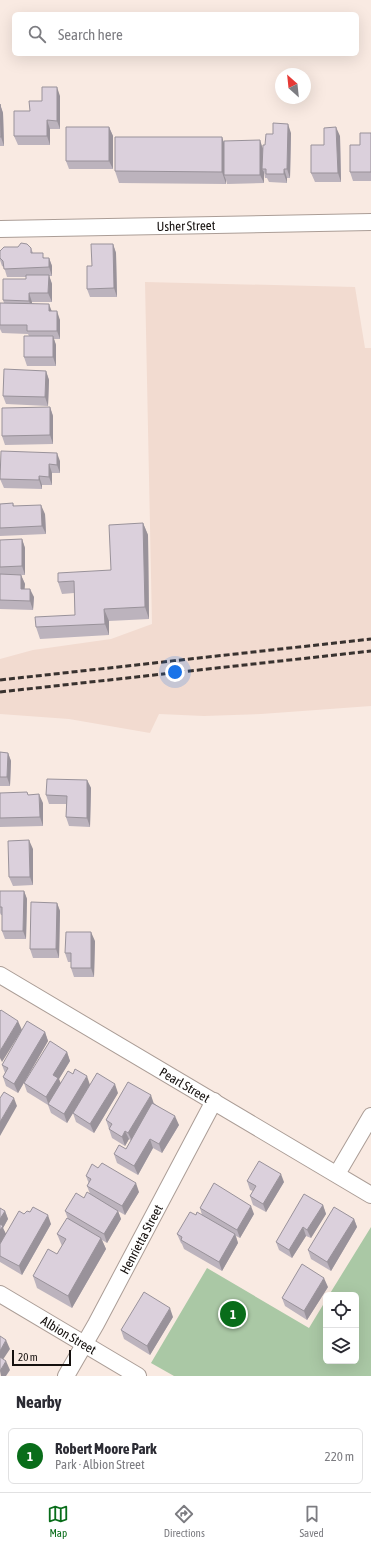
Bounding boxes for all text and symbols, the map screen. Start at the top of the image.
search box [12,12,359,56]
icon: search [26,23,48,45]
text: Search here [58,26,123,43]
north arrow [275,68,311,104]
street label: Usher Street [156,217,216,234]
your location [165,662,185,682]
street label: Pearl Street [157,1064,213,1105]
street label: Henrietta Street [116,1202,166,1276]
map controls [323,1292,359,1364]
button: locate [323,1292,359,1328]
pin: 1 [220,1299,246,1329]
street label: Albion Street [38,1313,99,1357]
button: layers [323,1328,359,1364]
scale bar [12,1348,71,1367]
text: 20 m [18,1351,38,1363]
text: Nearby [16,1392,62,1412]
text: Robert Moore Park [55,1440,157,1457]
text: 1 [27,1449,33,1464]
text: 220 m [325,1449,354,1464]
text: Park · Albion Street [55,1457,145,1472]
tab: Map [47,1503,69,1539]
tab: Directions [164,1503,205,1539]
tab: Saved [299,1503,324,1539]

